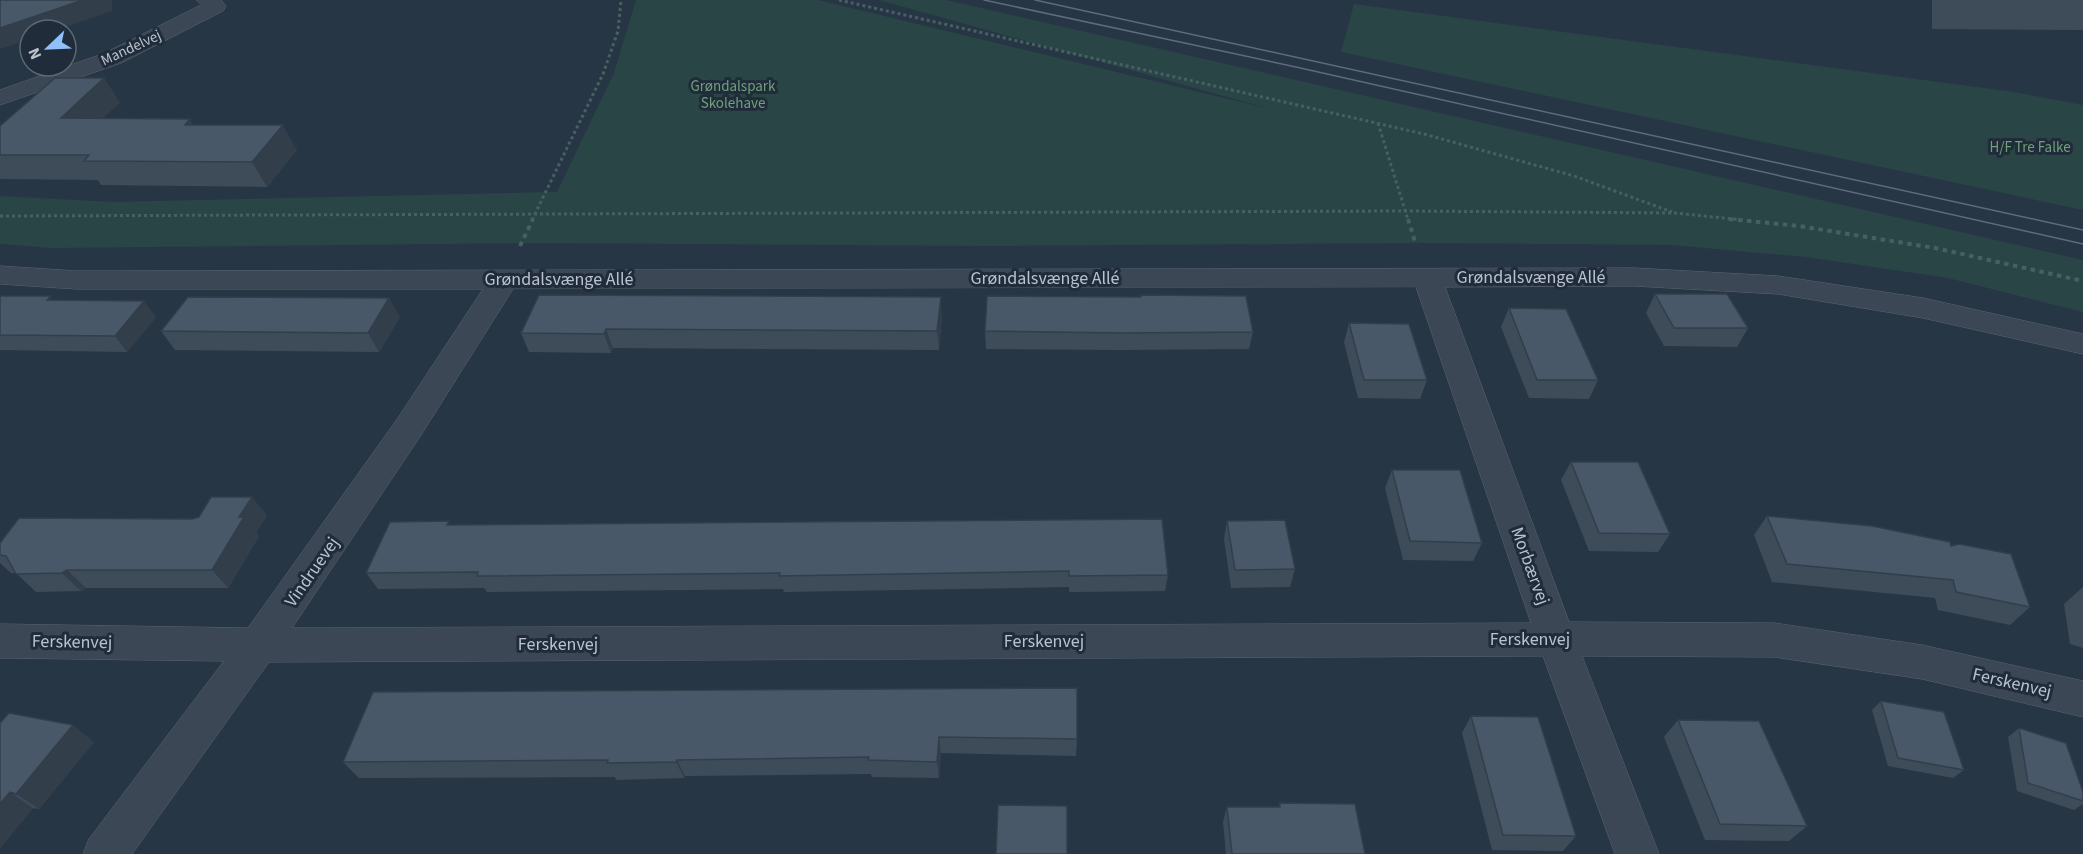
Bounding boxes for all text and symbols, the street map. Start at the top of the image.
north arrow [18,18,78,78]
street label: Mandelvej [97,25,165,71]
text: N [23,44,47,63]
park label: Grøndalspark Skolehave [691,76,776,114]
park label: H/F Tre Falke [1989,137,2071,158]
street label: Grøndalsvænge Allé [1456,265,1606,290]
street label: Grøndalsvænge Allé [970,266,1120,291]
street label: Grøndalsvænge Allé [484,267,634,292]
street label: Morbærvej [1504,524,1556,608]
street label: Vindruevej [279,532,345,612]
street label: Ferskenvej [1490,627,1570,652]
street label: Ferskenvej [32,629,112,655]
street label: Ferskenvej [1004,629,1084,654]
street label: Ferskenvej [518,632,598,657]
street label: Ferskenvej [1970,662,2054,704]

